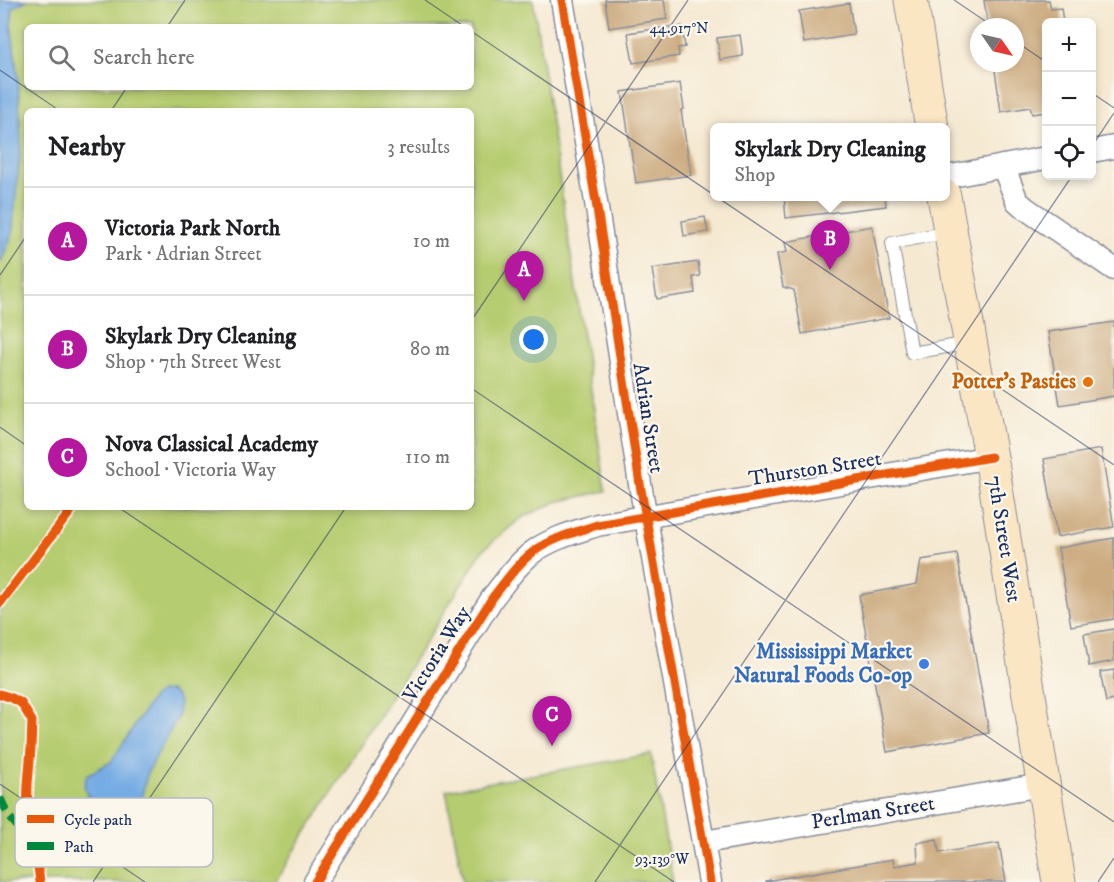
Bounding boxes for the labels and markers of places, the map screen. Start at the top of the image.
pin: B [810,220,850,270]
pin: A [504,252,544,301]
place label: Potter's Pasties [951,369,1076,395]
marker: Potter's Pasties [1081,375,1095,389]
place label: Mississippi Market Natural Foods Co-op [734,639,912,689]
marker: Mississippi Market Natural Foods Co-op [917,657,931,671]
pin: C [532,696,572,746]

